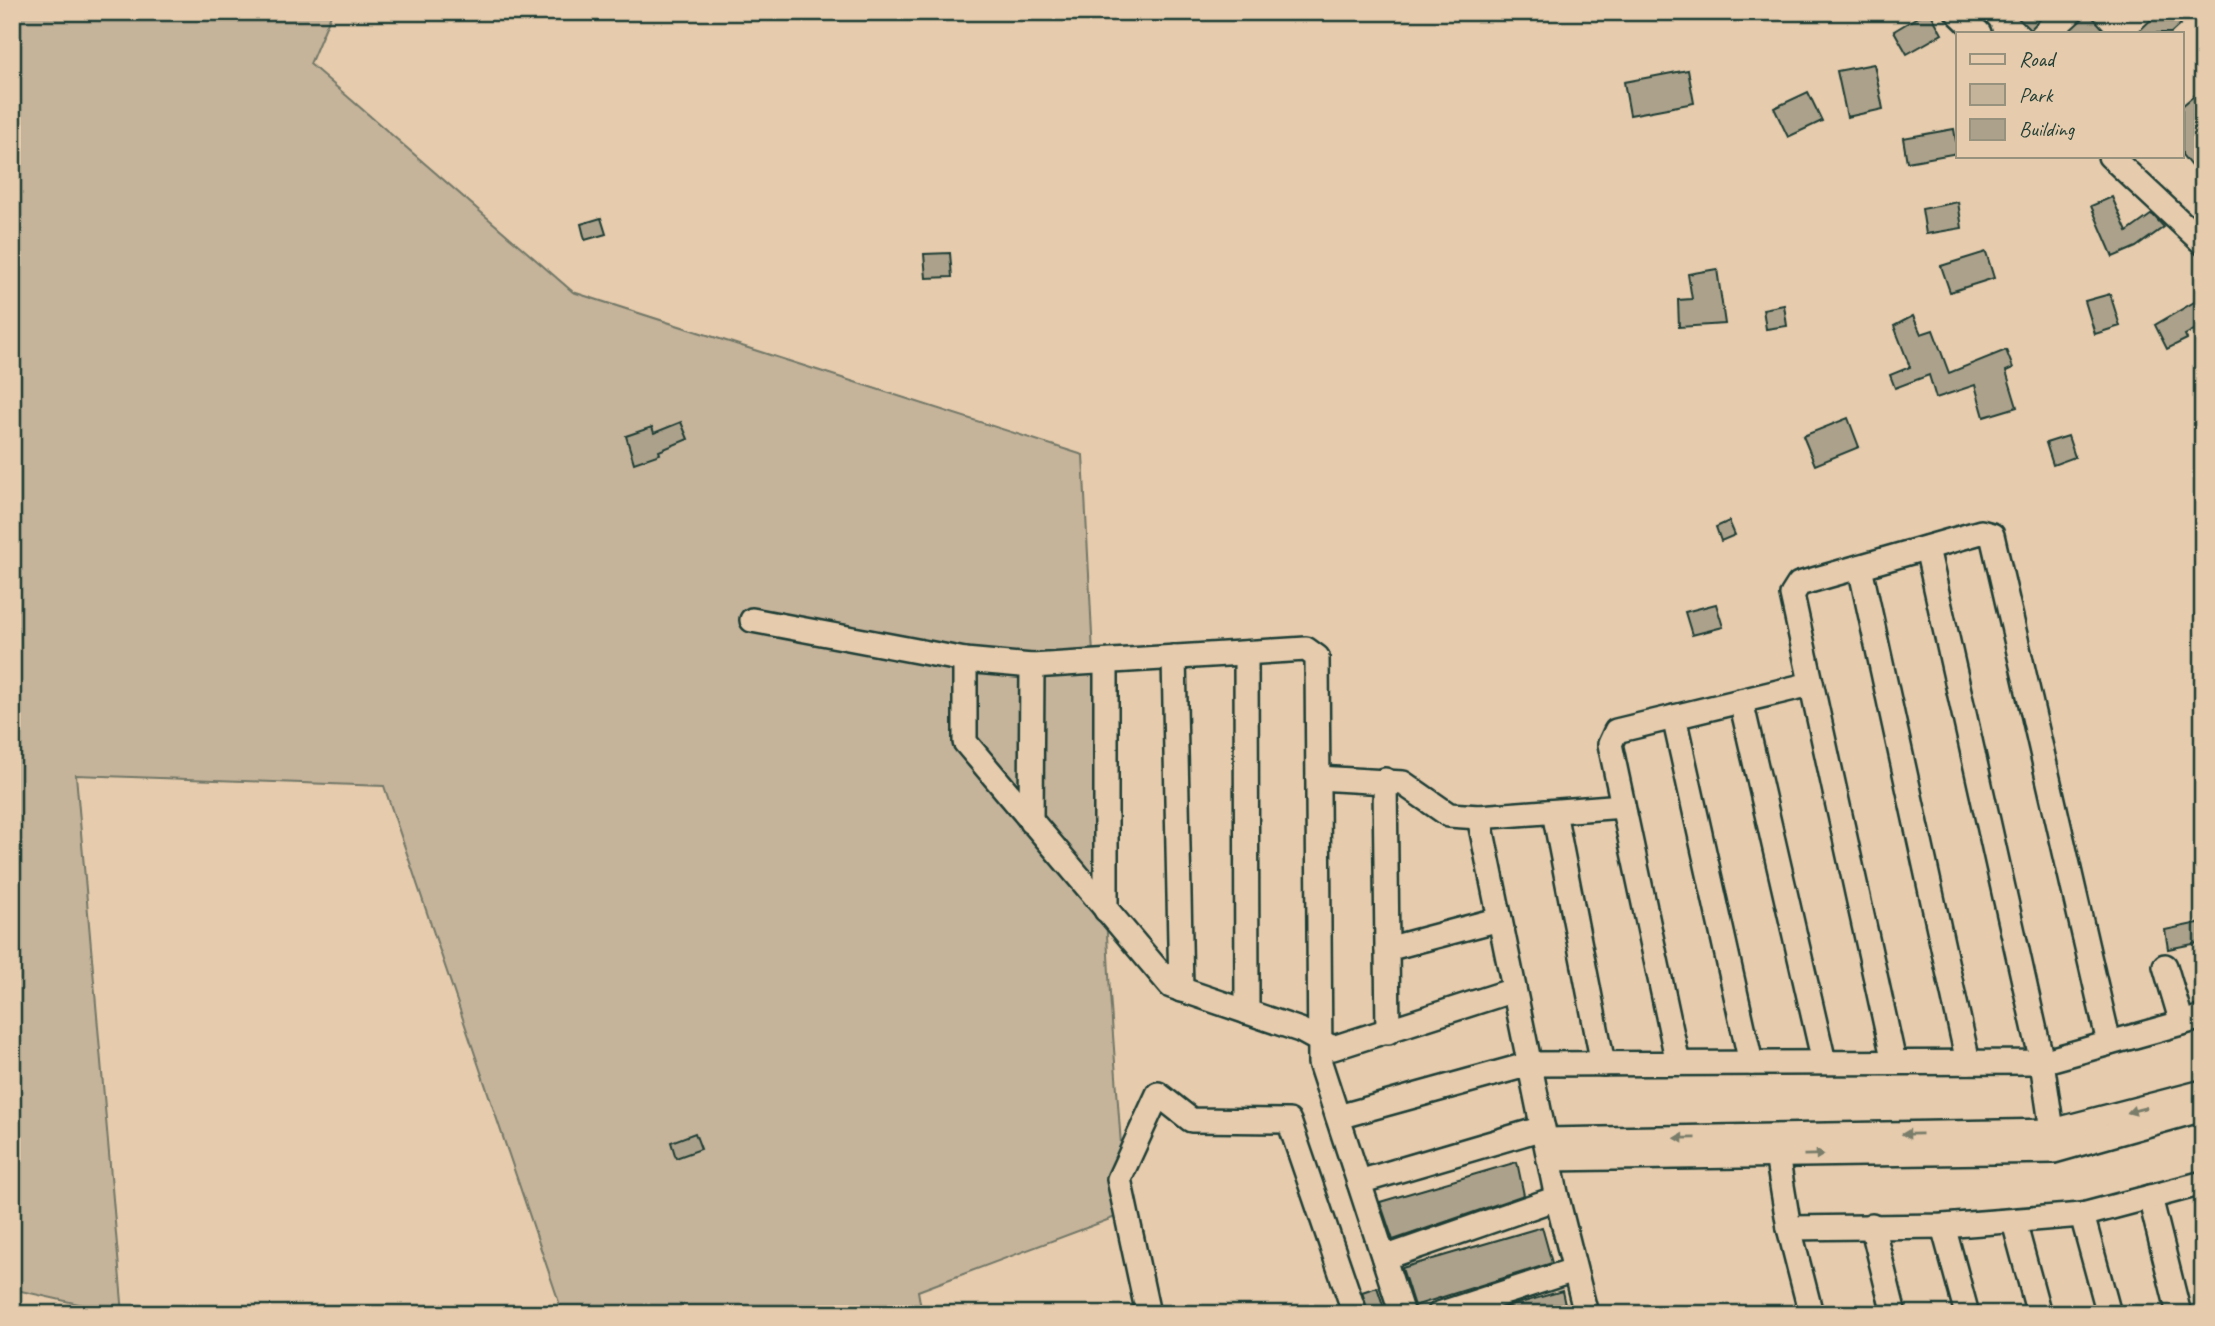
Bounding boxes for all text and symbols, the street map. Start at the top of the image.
legend [1956,32,2184,158]
text: Road [2019,46,2058,72]
text: Park [2019,82,2054,108]
text: Building [2019,116,2076,142]
one-way arrow [2126,1105,2148,1116]
one-way arrow [1901,1128,1923,1140]
one-way arrow [1673,1132,1695,1143]
one-way arrow [1803,1149,1825,1161]

